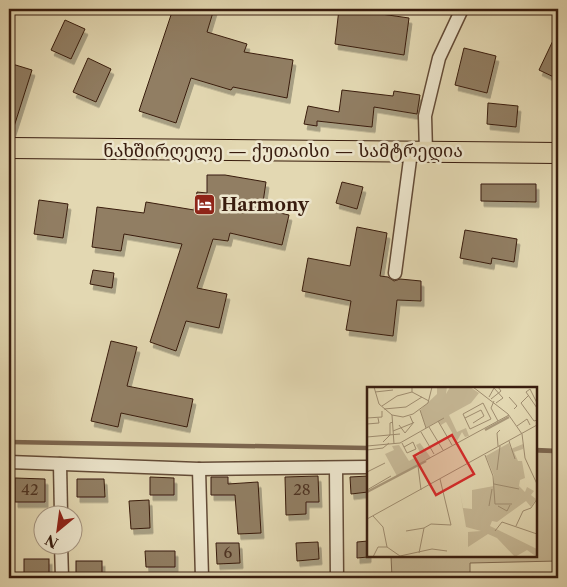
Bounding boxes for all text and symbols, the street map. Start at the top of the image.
street label: ნახშირღელე — ქუთაისი — სამტრედია [103,140,463,162]
hotel icon: Harmony [193,193,217,217]
place label: Harmony [221,194,310,216]
inset map [367,387,537,557]
house number: 42 [21,480,39,499]
house number: 28 [293,480,311,499]
north arrow [32,504,82,554]
text: N [42,531,61,552]
house number: 6 [224,543,233,562]

